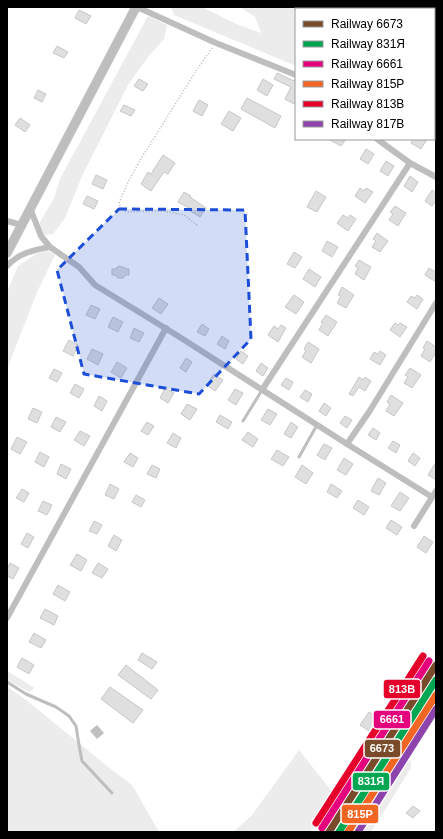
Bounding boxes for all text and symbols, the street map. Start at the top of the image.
legend [295,8,435,140]
text: Railway 6673 [331,17,403,31]
text: Railway 831Я [331,37,405,51]
text: Railway 6661 [331,57,403,71]
text: Railway 815Р [331,77,404,91]
text: Railway 813В [331,97,404,111]
text: Railway 817В [331,117,404,131]
line badge: 813В [383,679,421,699]
text: 813В [389,683,415,695]
line badge: 6661 [373,710,411,729]
text: 6661 [380,713,404,725]
line badge: 6673 [364,739,401,758]
text: 6673 [370,742,394,754]
line badge: 831Я [352,772,390,791]
text: 831Я [358,775,384,787]
line badge: 815Р [341,804,379,824]
text: 815Р [347,808,373,820]

